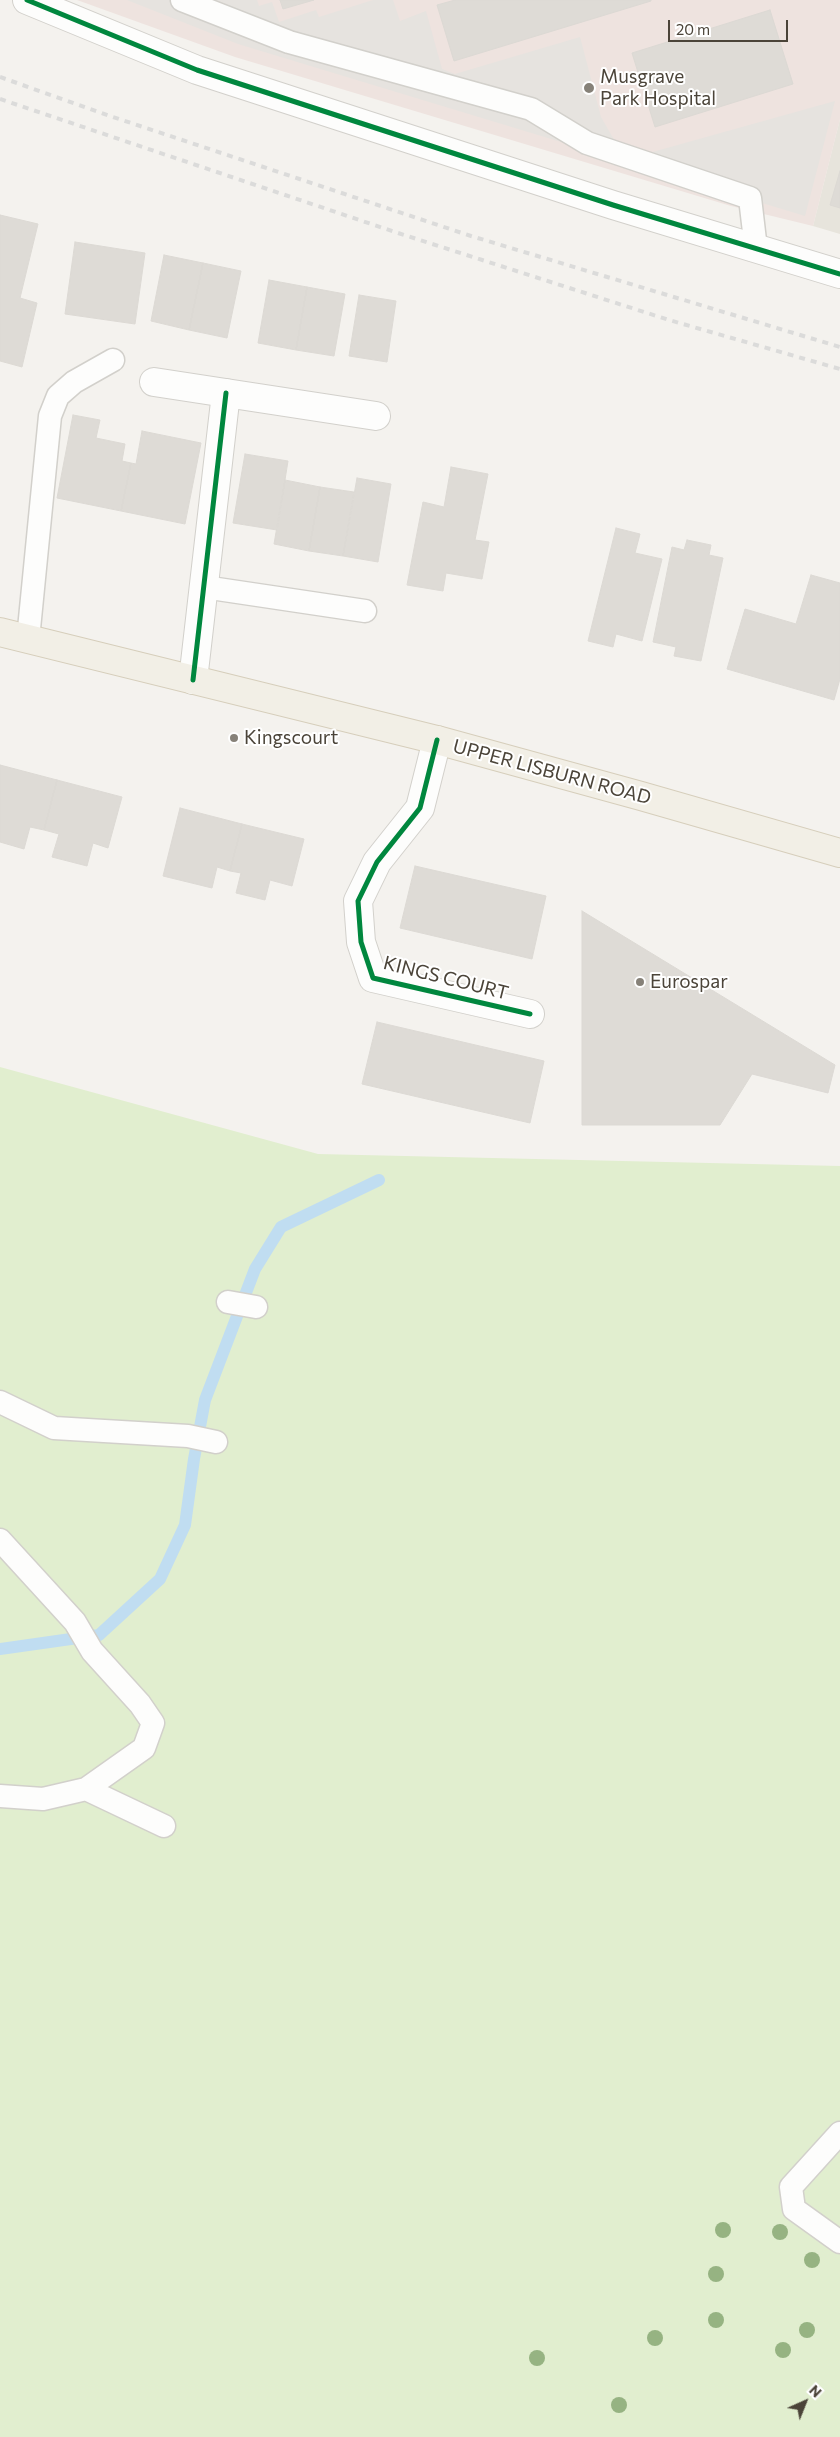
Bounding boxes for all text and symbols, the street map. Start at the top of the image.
scale bar [670,10,790,42]
text: 20 m [676,20,710,38]
place label: Musgrave Park Hospital [600,66,716,110]
marker: Musgrave Park Hospital [582,81,596,95]
place label: Kingscourt [244,727,338,749]
marker: Kingscourt [228,732,240,744]
street label: UPPER LISBURN ROAD [451,735,653,809]
street label: KINGS COURT [381,951,511,1005]
place label: Eurospar [650,971,728,993]
marker: Eurospar [634,976,646,988]
north arrow [780,2377,830,2427]
text: N [806,2381,825,2401]

